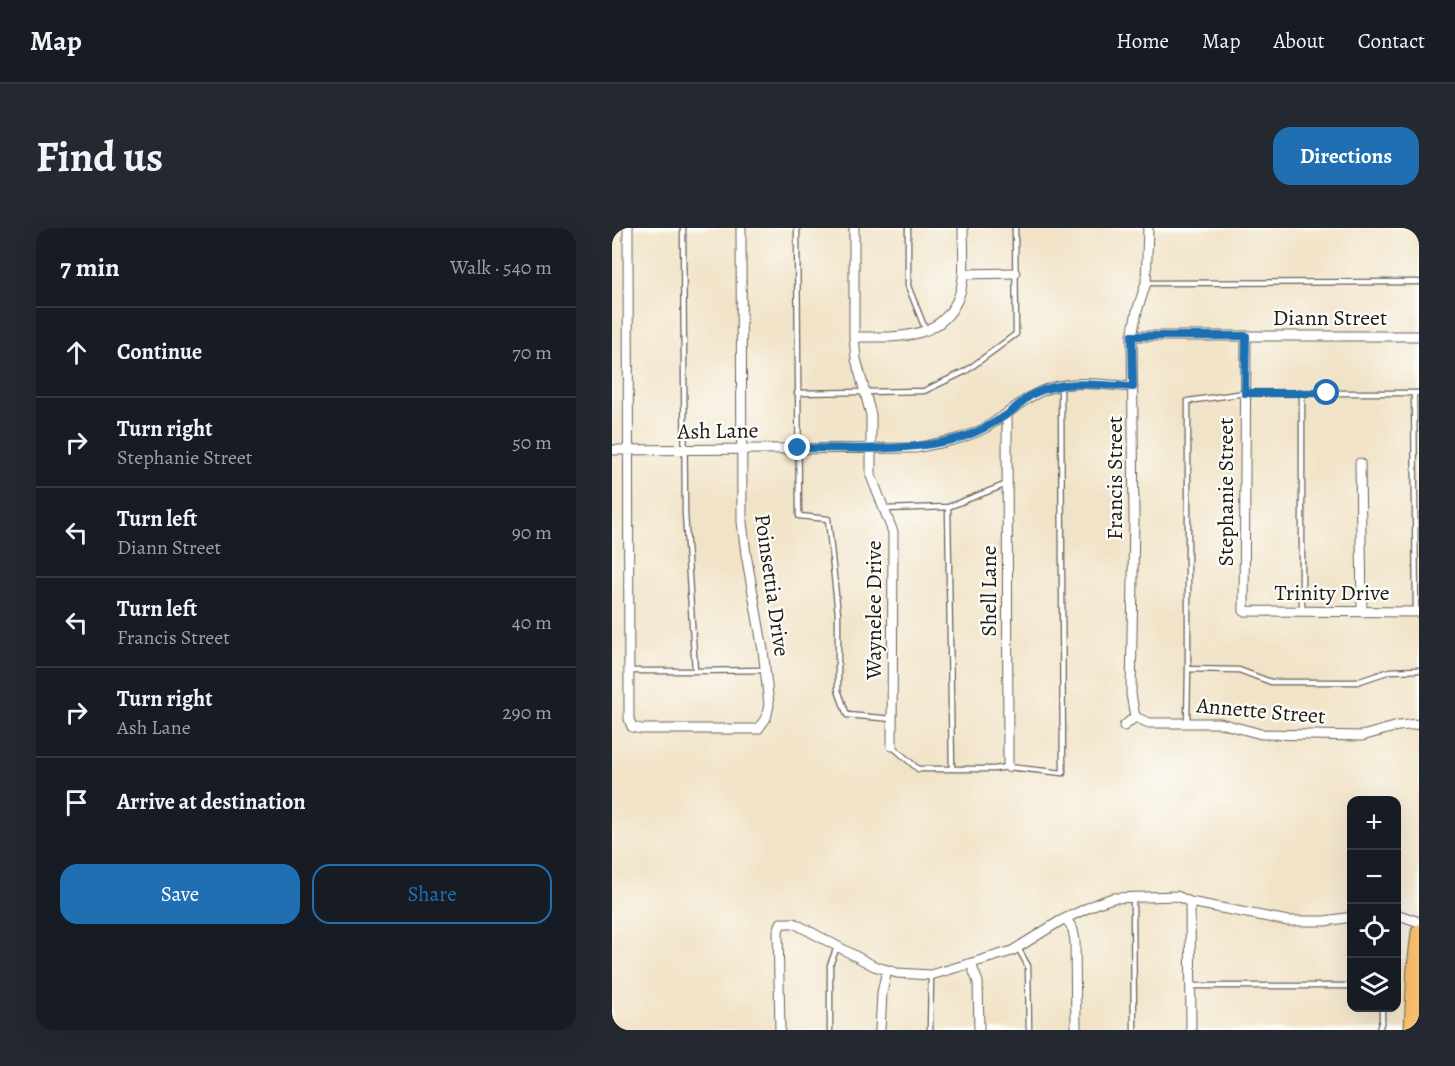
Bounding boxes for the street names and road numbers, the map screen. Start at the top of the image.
street label: Diann Street [1273,303,1387,333]
street label: Ash Lane [676,415,759,447]
street label: Francis Street [1100,416,1130,540]
street label: Stephanie Street [1211,418,1241,566]
street label: Poinsettia Drive [747,512,797,658]
street label: Waynelee Drive [859,540,889,681]
street label: Shell Lane [974,545,1004,637]
street label: Trinity Drive [1274,578,1390,608]
street label: Annette Street [1194,690,1327,732]

